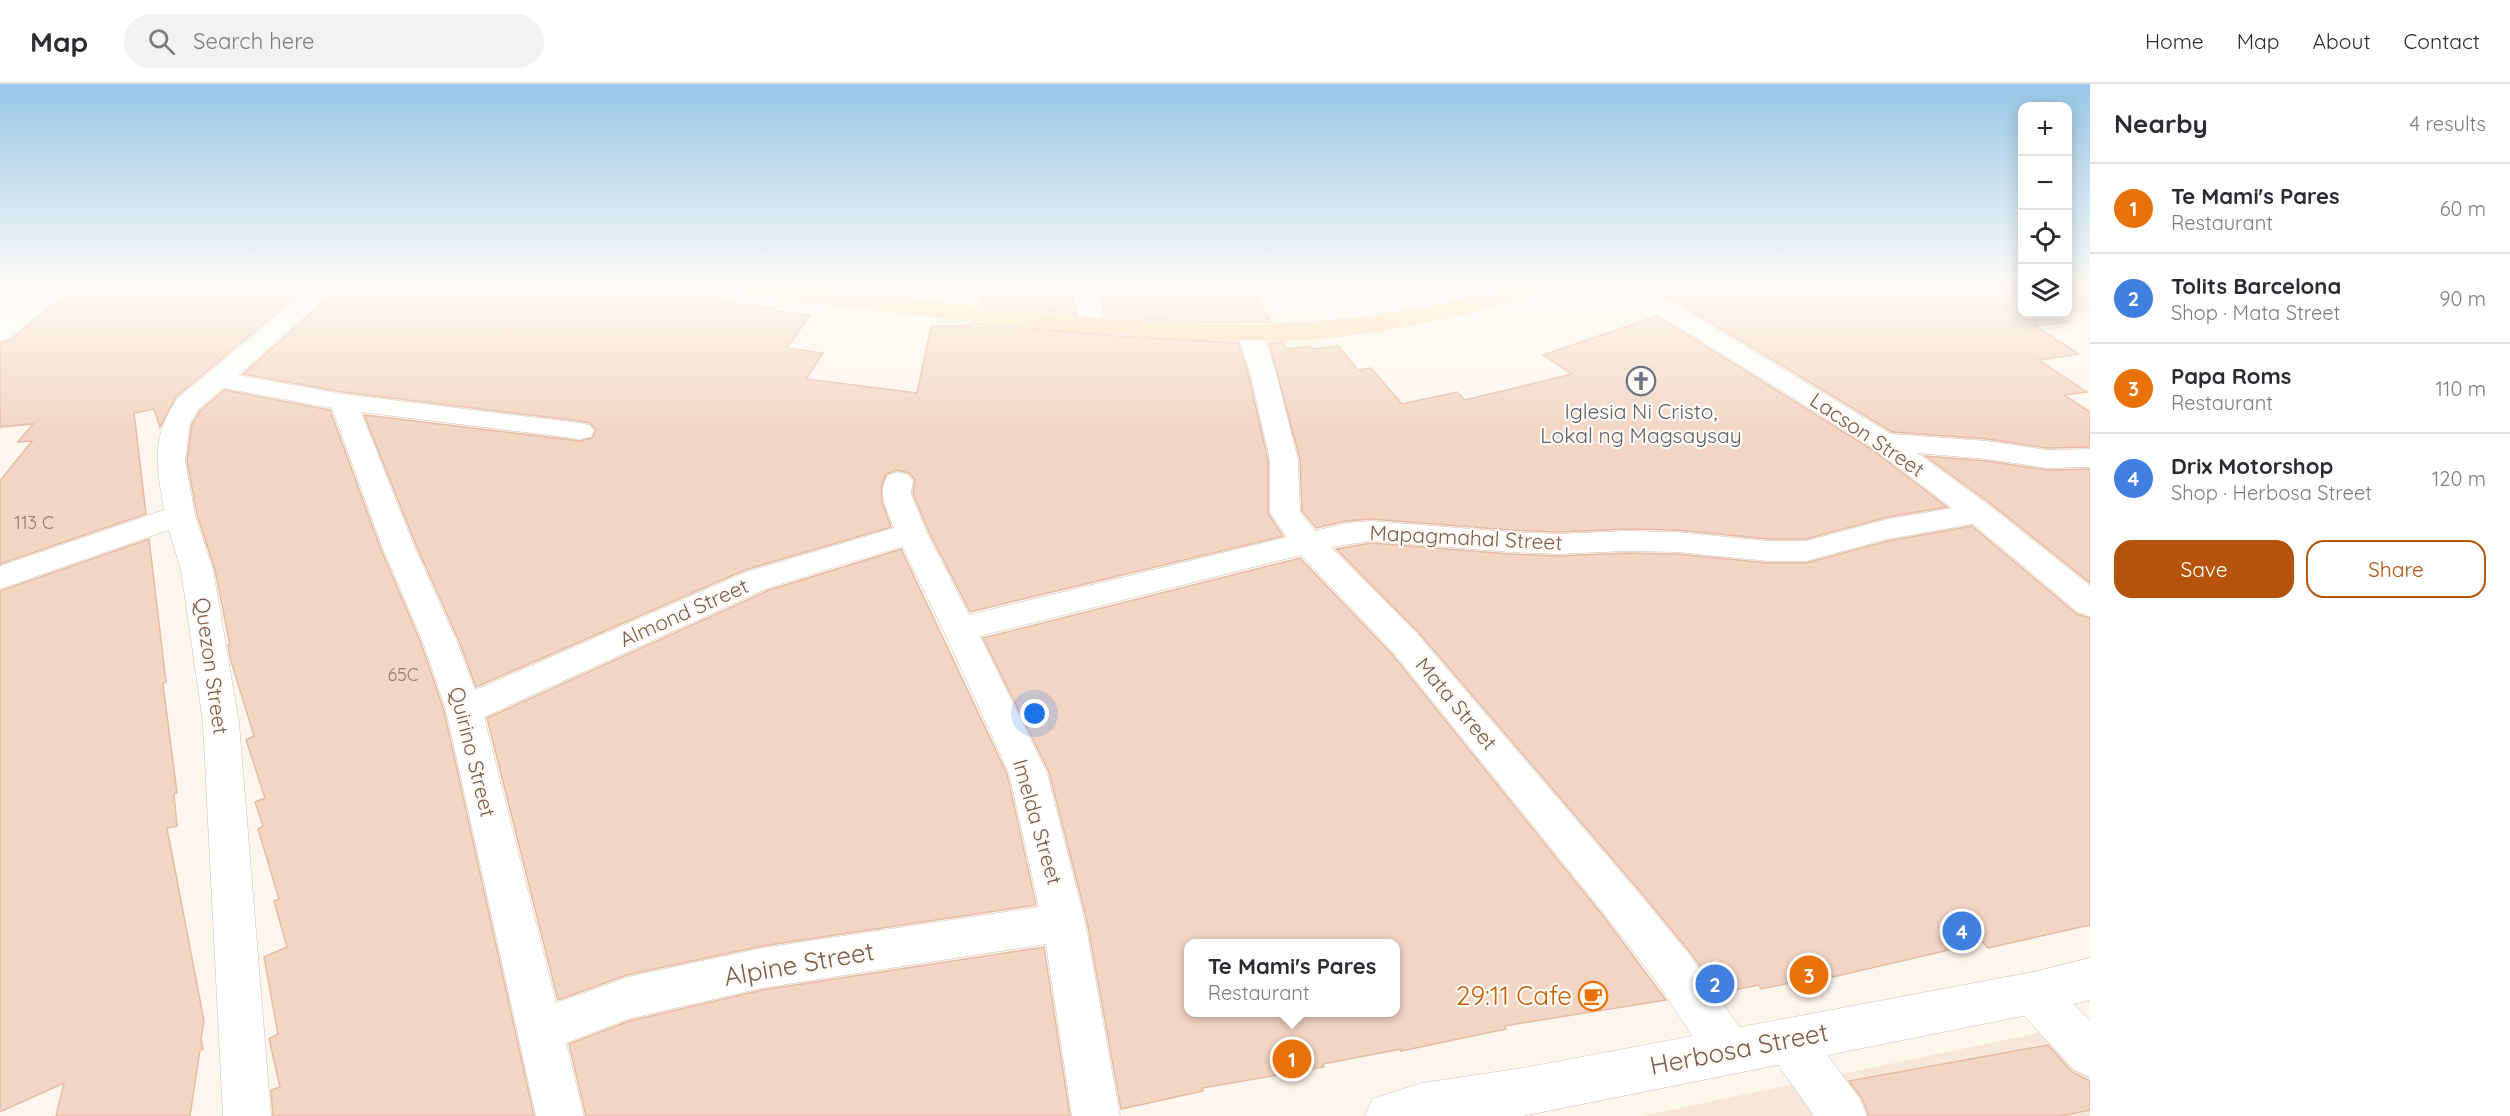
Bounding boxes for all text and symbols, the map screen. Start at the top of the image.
search box [124,14,544,68]
text: Map [30,24,88,59]
icon: search [145,25,178,58]
text: Search here [193,27,315,55]
text: Home [2145,28,2204,54]
text: Map [2237,28,2280,54]
text: About [2313,28,2371,54]
text: Contact [2404,28,2480,54]
map controls [2018,102,2072,318]
button: + [2018,102,2072,156]
text: Nearby [2114,107,2208,140]
text: 4 results [2410,111,2486,136]
button: − [2018,156,2072,210]
text: Te Mami's Pares [2171,182,2340,210]
text: 1 [2130,196,2137,221]
text: 60 m [2440,196,2486,221]
button: locate [2018,210,2072,264]
text: Restaurant [2171,210,2273,235]
button: layers [2018,264,2072,318]
text: Tolits Barcelona [2171,272,2341,300]
text: 2 [2128,286,2139,311]
text: 90 m [2439,286,2486,311]
text: Shop · Mata Street [2171,300,2340,325]
text: Papa Roms [2171,362,2291,390]
church icon: Iglesia Ni Cristo, Lokal ng Magsaysay [1625,365,1657,397]
text: 3 [2128,376,2139,401]
text: 110 m [2436,376,2486,401]
street label: Lacson Street [1805,386,1930,482]
text: Restaurant [2171,390,2273,415]
place label: Iglesia Ni Cristo, Lokal ng Magsaysay [1540,398,1742,448]
text: Drix Motorshop [2171,452,2333,480]
text: 4 [2128,466,2139,491]
text: 120 m [2432,466,2486,491]
text: Shop · Herbosa Street [2171,480,2372,505]
house number: 113 C [14,511,54,534]
street label: Mapagmahal Street [1369,519,1563,555]
button: Save [2114,540,2294,598]
button: Share [2306,540,2486,598]
street label: Almond Street [615,572,752,652]
street label: Quezon Street [190,596,234,736]
street label: Mata Street [1410,652,1503,755]
house number: 65C [387,663,419,686]
street label: Quirino Street [444,684,502,820]
your location [1020,699,1049,728]
street label: Imelda Street [1008,756,1068,888]
pin: 4 [1942,908,1982,954]
street label: Alpine Street [721,934,877,993]
popup [1184,939,1400,1017]
text: Te Mami's Pares [1208,952,1376,980]
pin: 3 [1790,952,1828,998]
pin: 2 [1696,962,1734,1006]
place label: 29:11 Cafe [1456,979,1572,1012]
text: Restaurant [1208,980,1310,1005]
cafe icon: 29:11 Cafe [1577,980,1609,1012]
street label: Herbosa Street [1647,1015,1831,1082]
pin: 1 [1272,1036,1312,1082]

